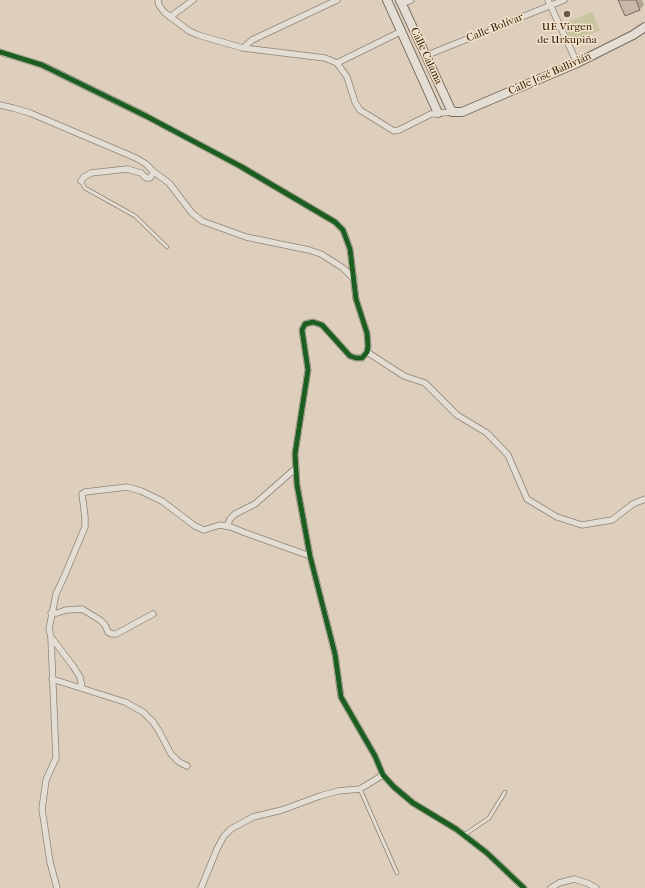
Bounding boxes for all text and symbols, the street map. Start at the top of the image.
marker: UE Virgen de Urkupiña [562,9,572,19]
street label: Calle Bolívar [465,11,525,45]
place label: UE Virgen de Urkupiña [537,20,597,46]
street label: Calle Calama [407,25,445,87]
street label: Calle José Ballivián [507,50,593,98]

